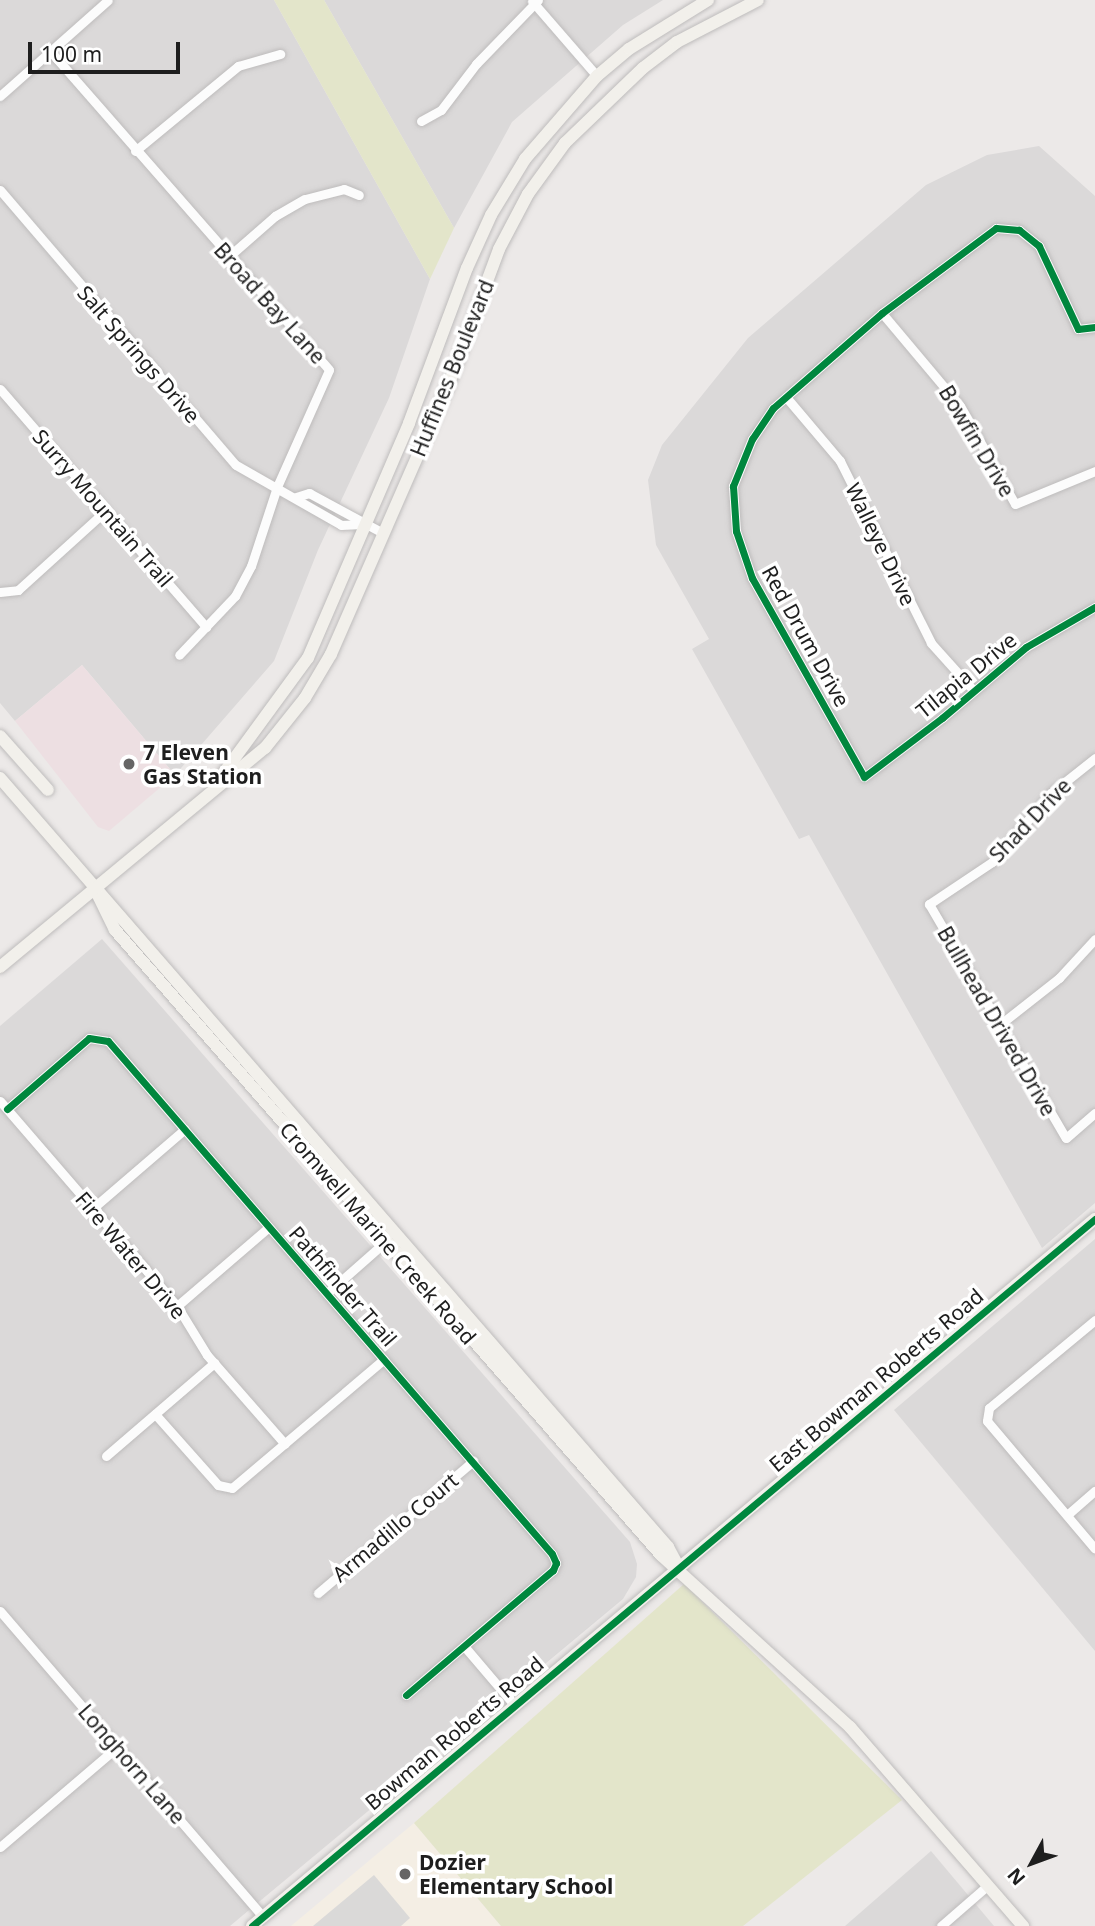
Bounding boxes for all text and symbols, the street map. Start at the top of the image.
scale bar [32,28,184,72]
text: 100 m [41,40,102,68]
street label: Broad Bay Lane [209,237,331,369]
street label: Huffines Boulevard [405,276,499,460]
street label: Salt Springs Drive [73,280,205,428]
street label: Bowfin Drive [934,381,1020,501]
street label: Surry Mountain Trail [28,424,178,592]
street label: Walleye Drive [841,479,921,609]
street label: Red Drum Drive [757,561,855,711]
street label: Tilapia Drive [911,627,1021,723]
place label: 7 Eleven Gas Station [143,739,262,789]
marker: 7 Eleven Gas Station [121,756,137,772]
street label: Shad Drive [984,773,1076,867]
street label: Bullhead Drived Drive [932,922,1062,1120]
street label: Cromwell Marine Creek Road [275,1117,481,1349]
street label: Fire Water Drive [70,1186,192,1324]
street label: Pathfinder Trail [284,1221,402,1351]
street label: East Bowman Roberts Road [764,1283,988,1477]
street label: Armadillo Court [327,1467,463,1587]
street label: Bowman Roberts Road [360,1651,548,1815]
street label: Longhorn Lane [73,1699,191,1829]
north arrow [997,1828,1067,1898]
place label: Dozier Elementary School [419,1849,613,1899]
text: N [1001,1862,1031,1891]
marker: Dozier Elementary School [397,1866,413,1882]

